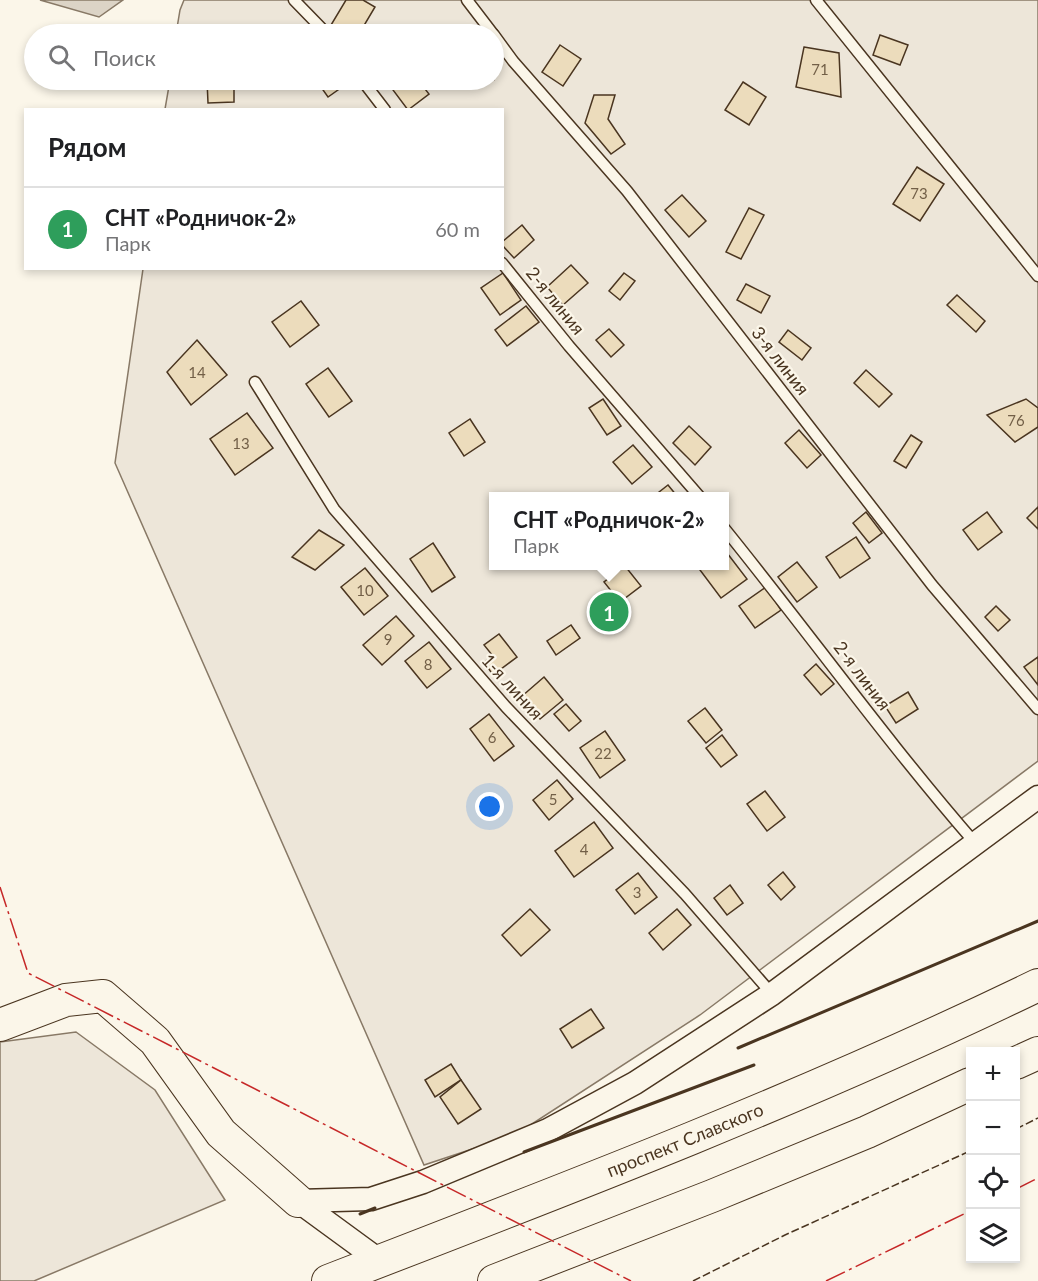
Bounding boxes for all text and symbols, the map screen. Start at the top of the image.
search box [24,24,504,90]
icon: search [45,41,78,74]
text: Поиск [93,44,156,71]
house number: 71 [811,60,829,78]
text: Рядом [48,131,126,163]
house number: 73 [910,184,928,202]
text: СНТ «Родничок-2» [105,204,297,231]
text: 1 [62,217,73,241]
text: 60 m [435,217,480,241]
text: Парк [105,231,151,255]
street label: 2-я линия [522,262,590,339]
street label: 3-я линия [747,322,814,399]
house number: 14 [188,363,206,381]
house number: 76 [1007,411,1025,429]
house number: 13 [232,434,250,452]
popup [489,492,729,570]
text: СНТ «Родничок-2» [513,506,705,533]
text: Парк [513,533,559,557]
house number: 10 [356,581,374,599]
pin: 1 [590,590,628,634]
house number: 9 [384,630,392,648]
street label: 2-я линия [830,636,896,714]
street label: 1-я линия [478,649,548,724]
house number: 8 [424,655,432,673]
house number: 6 [488,728,497,746]
house number: 22 [594,744,612,762]
house number: 5 [549,790,557,808]
your location [475,792,504,821]
house number: 4 [580,840,589,858]
house number: 3 [633,883,641,901]
map controls [966,1047,1020,1263]
button: + [966,1047,1020,1101]
street label: проспект Славского [603,1098,767,1181]
button: − [966,1101,1020,1155]
button: locate [966,1155,1020,1209]
button: layers [966,1209,1020,1263]

